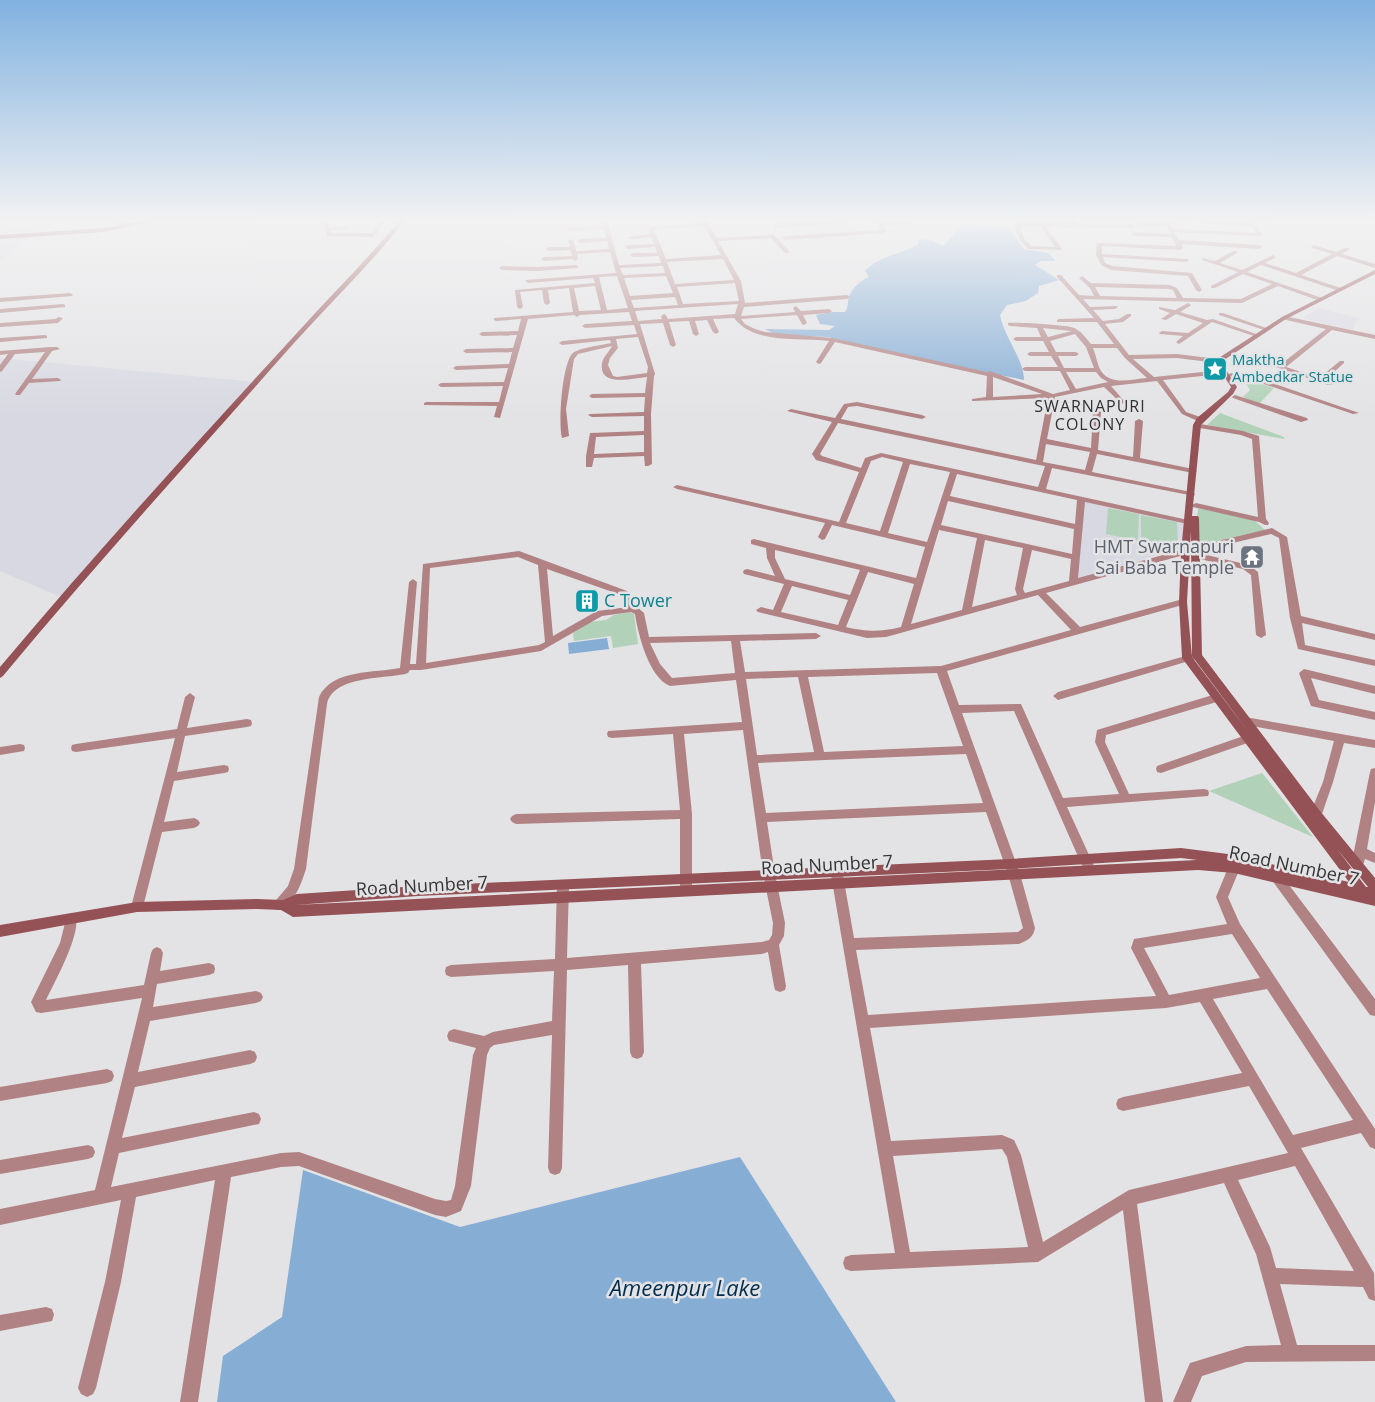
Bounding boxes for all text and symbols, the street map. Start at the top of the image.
place label: Maktha Ambedkar Statue [1232,349,1353,386]
place icon: Maktha Ambedkar Statue [1202,356,1228,382]
district label: SWARNAPURI COLONY [1034,395,1146,435]
place label: HMT Swarnapuri Sai Baba Temple [1094,534,1234,579]
temple icon: HMT Swarnapuri Sai Baba Temple [1239,544,1265,570]
building icon: C Tower [574,588,600,614]
place label: C Tower [604,588,673,612]
street label: Road Number 7 [1227,840,1361,891]
street label: Road Number 7 [760,849,894,879]
street label: Road Number 7 [355,870,489,900]
water label: Ameenpur Lake [608,1272,760,1302]

